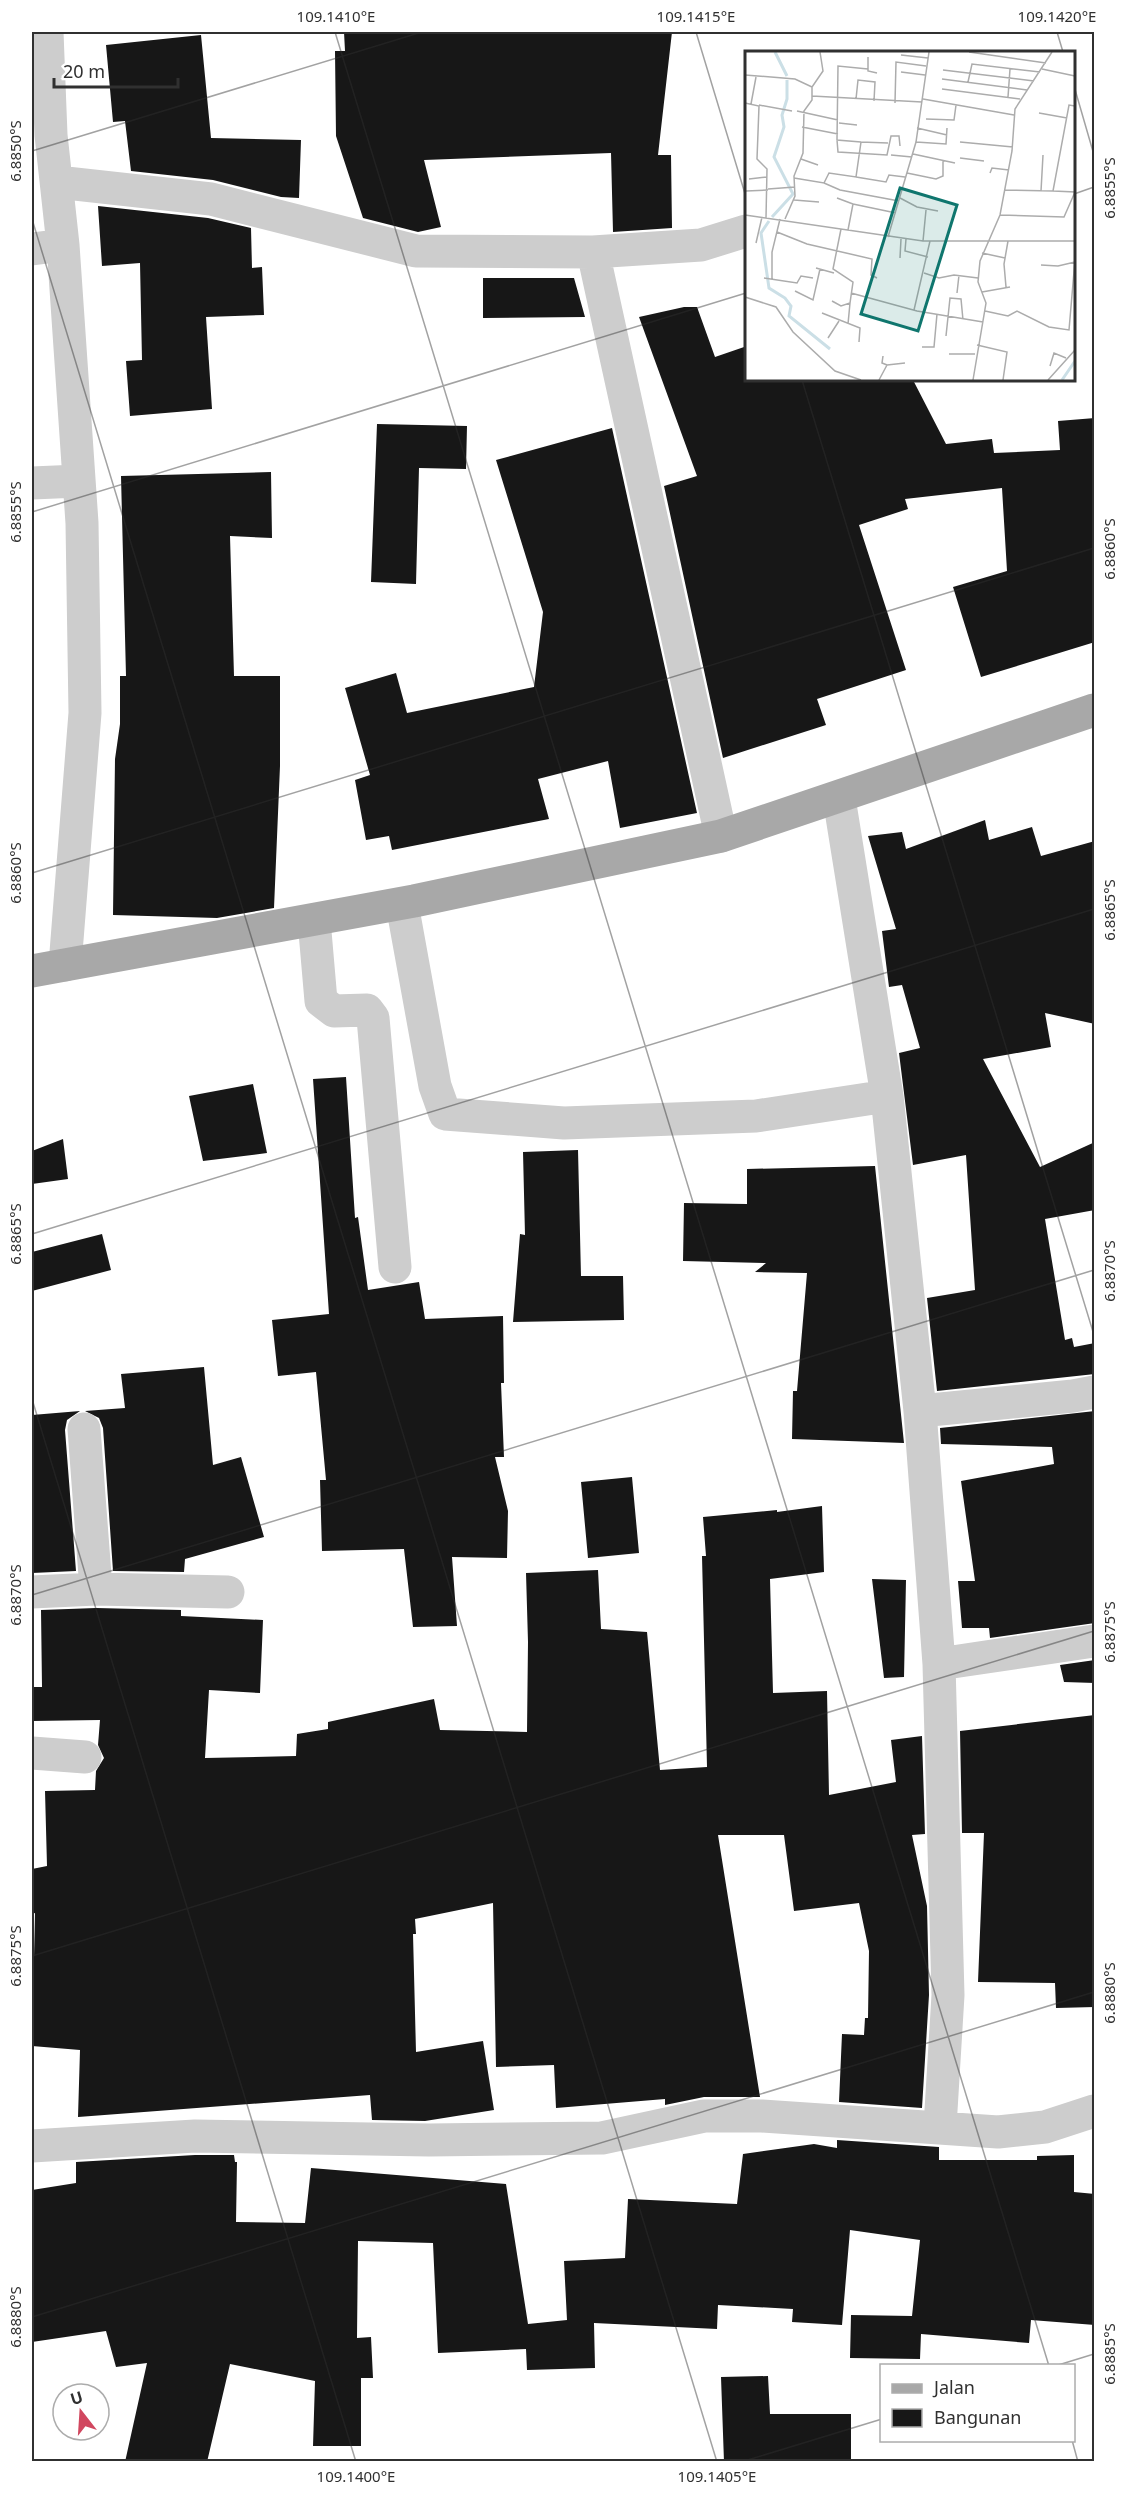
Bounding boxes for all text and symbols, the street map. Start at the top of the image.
text: 109.1410°E [297,6,375,26]
text: 109.1415°E [657,6,735,26]
text: 109.1420°E [1018,6,1096,26]
scale bar [54,51,178,89]
inset map [745,51,1075,381]
text: 20 m [63,59,105,83]
text: 6.8850°S [5,120,25,182]
text: 6.8855°S [1099,157,1119,219]
text: 6.8855°S [5,481,25,543]
text: 6.8860°S [1099,518,1119,580]
text: 6.8860°S [5,842,25,904]
text: 6.8865°S [1099,879,1119,941]
text: 6.8865°S [5,1203,25,1265]
text: 6.8870°S [1099,1240,1119,1302]
text: 6.8870°S [5,1564,25,1626]
text: 6.8875°S [1099,1601,1119,1663]
text: 6.8875°S [5,1925,25,1987]
text: 6.8880°S [1099,1962,1119,2024]
text: 6.8880°S [5,2286,25,2348]
text: 6.8885°S [1099,2323,1119,2385]
legend [880,2364,1075,2442]
text: Jalan [932,2375,975,2399]
north arrow [51,2382,111,2442]
text: U [68,2385,86,2410]
text: Bangunan [934,2405,1021,2429]
text: 109.1400°E [317,2466,395,2486]
text: 109.1405°E [678,2466,756,2486]

